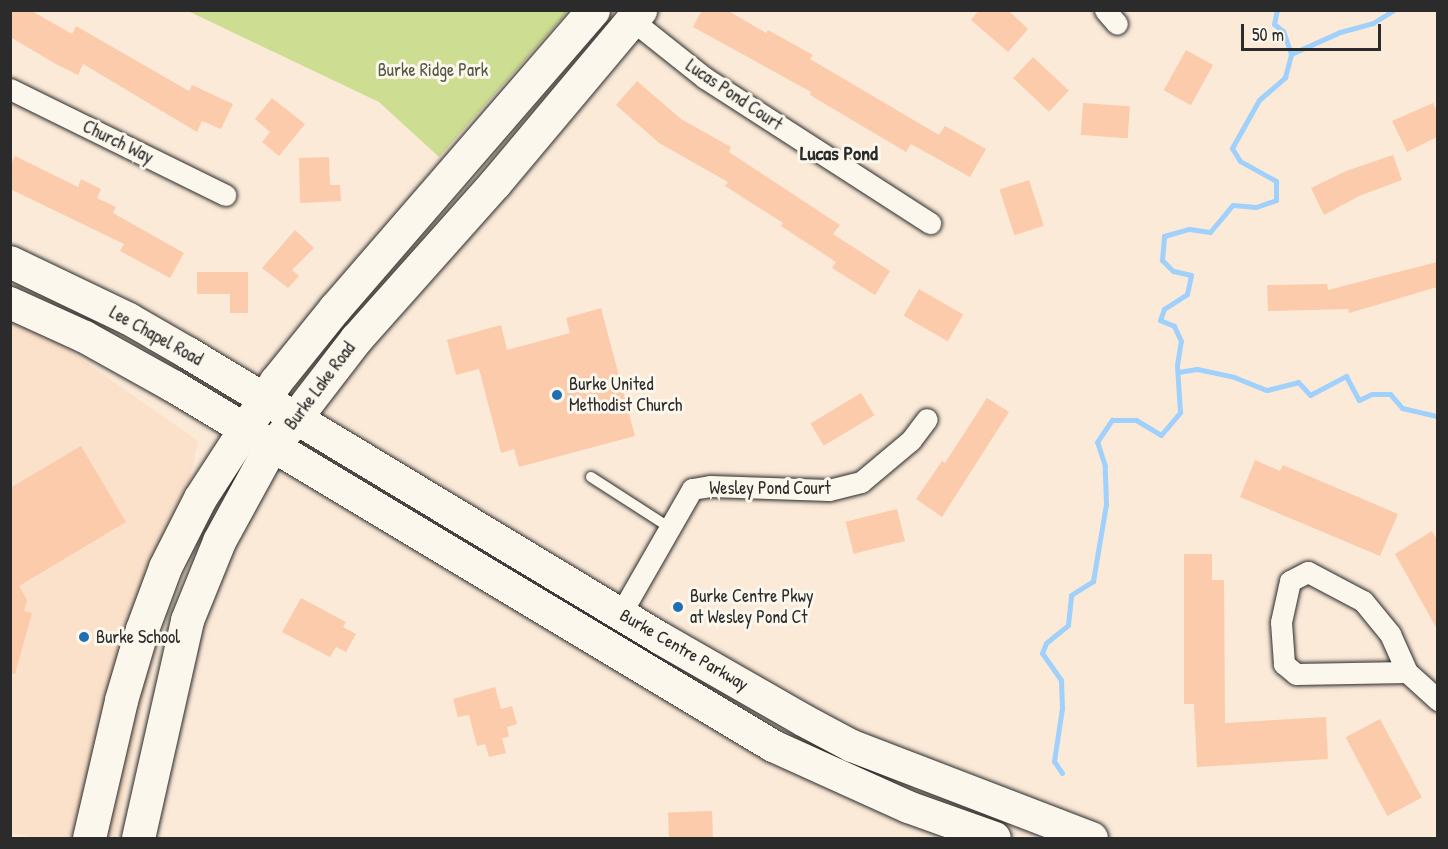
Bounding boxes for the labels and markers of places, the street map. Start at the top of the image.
place label: Burke United Methodist Church [569,374,682,416]
marker: Burke United Methodist Church [550,388,564,402]
place label: Burke Centre Pkwy at Wesley Pond Ct [690,586,814,628]
marker: Burke Centre Pkwy at Wesley Pond Ct [671,600,685,614]
place label: Burke School [96,626,180,648]
marker: Burke School [77,630,91,644]

